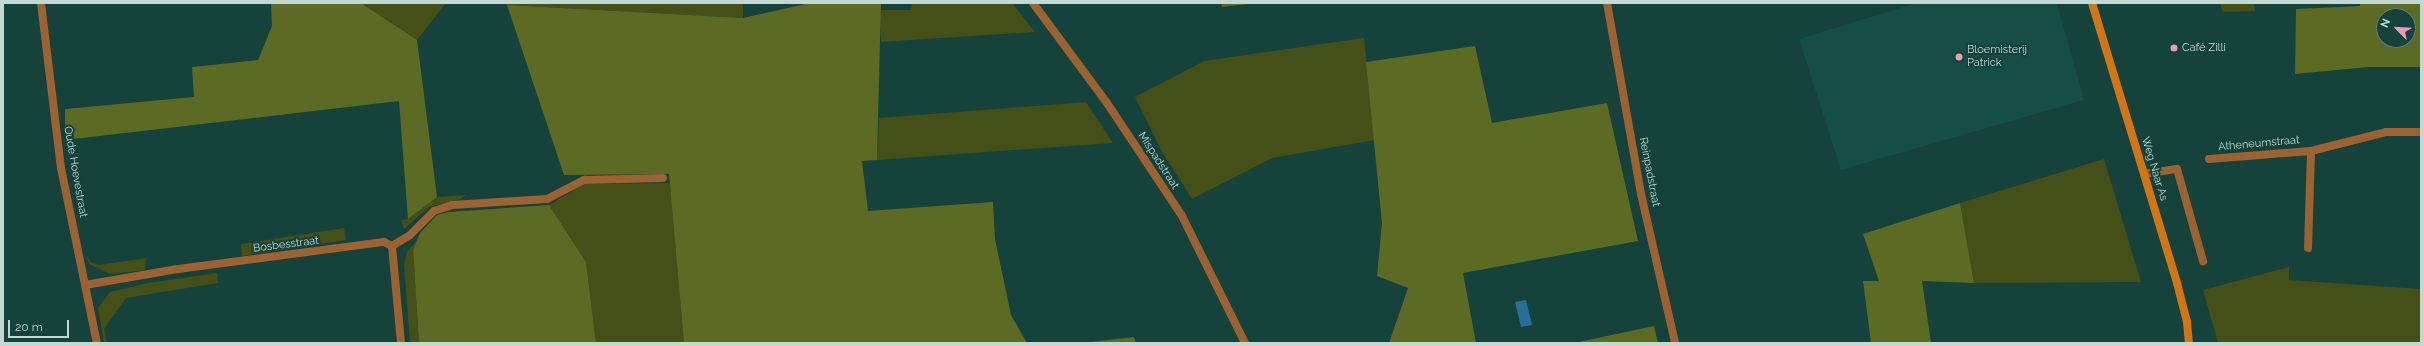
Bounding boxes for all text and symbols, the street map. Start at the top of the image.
north arrow [2376,8,2416,48]
text: N [2378,17,2393,30]
place label: Café Zilli [2182,41,2226,55]
marker: Café Zilli [2169,43,2179,53]
place label: Bloemisterij Patrick [1967,44,2027,70]
marker: Bloemisterij Patrick [1954,52,1964,62]
street label: Oude Hoevestraat [60,125,90,219]
street label: Mispadstraat [1135,130,1181,192]
street label: Atheneumstraat [2218,134,2300,154]
street label: Weg Naar As [2138,135,2170,203]
street label: Reinpadstraat [1636,136,1662,208]
street label: Bosbesstraat [252,234,320,256]
scale bar [10,312,71,338]
text: 20 m [15,320,43,334]

